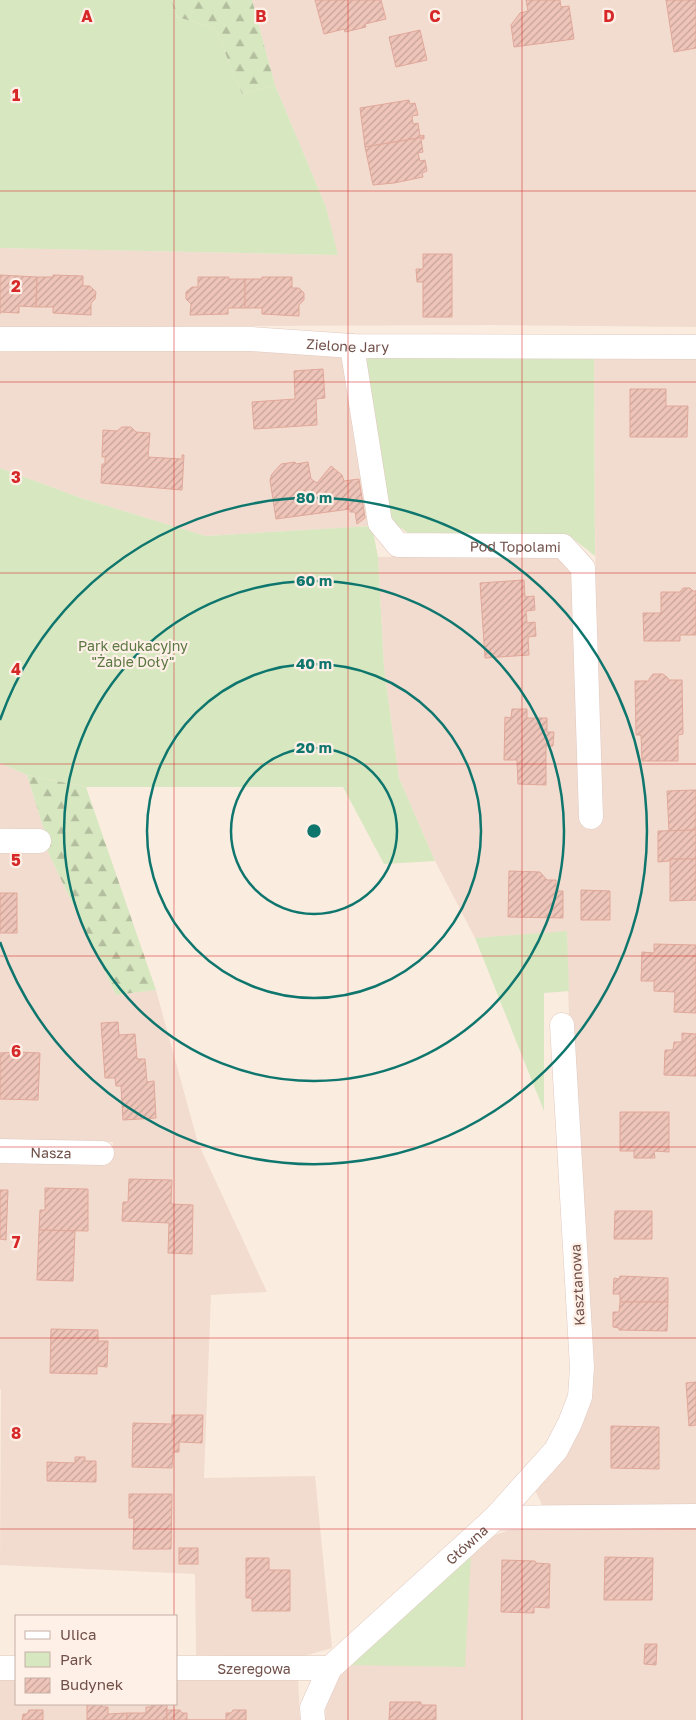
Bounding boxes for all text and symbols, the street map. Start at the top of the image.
text: A [81,6,93,26]
text: B [255,6,267,26]
text: C [429,6,441,26]
text: D [603,6,615,26]
text: 1 [12,85,20,105]
text: 2 [11,276,21,296]
street label: Zielone Jary [306,334,389,355]
text: 3 [11,467,21,487]
text: 80 m [296,488,332,506]
street label: Pod Topolami [470,537,561,554]
text: 60 m [296,571,332,589]
park label: Park edukacyjny "Żabie Doły" [78,637,188,670]
text: 40 m [296,654,332,672]
text: 4 [11,659,21,679]
text: 20 m [296,738,332,756]
centre of rings [305,822,323,840]
text: 5 [11,850,21,870]
text: 6 [11,1041,21,1061]
street label: Nasza [30,1143,72,1161]
text: 7 [12,1232,21,1252]
street label: Kasztanowa [566,1244,588,1326]
text: 8 [11,1423,21,1443]
street label: Główna [442,1521,491,1568]
legend [15,1615,178,1705]
text: Ulica [60,1625,96,1643]
text: Park [60,1650,93,1668]
street label: Szeregowa [217,1660,291,1677]
text: Budynek [60,1675,124,1693]

